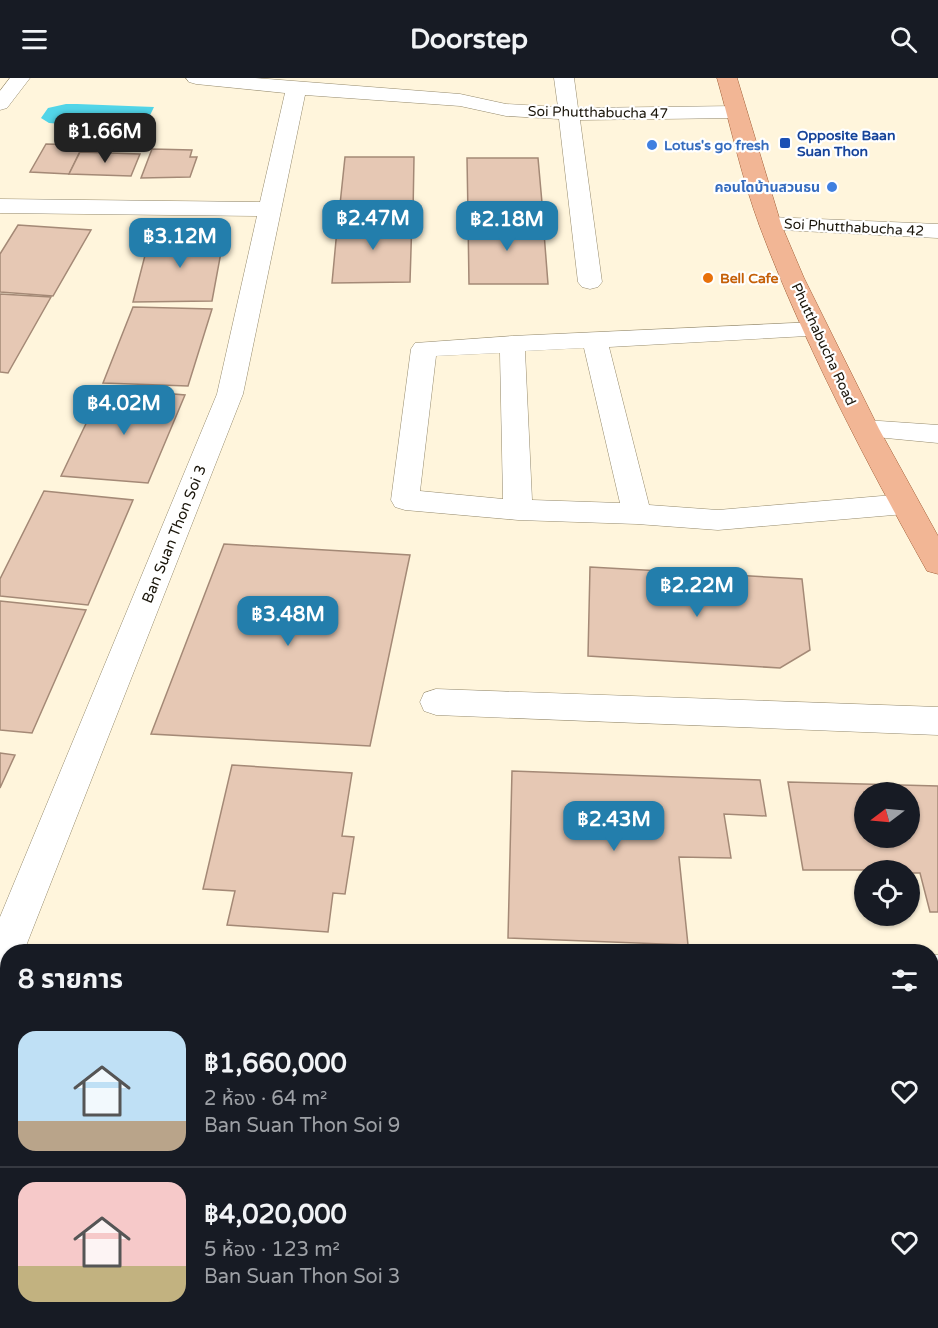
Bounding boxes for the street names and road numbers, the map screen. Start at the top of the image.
street label: Soi Phutthabucha 47 [528,103,668,122]
street label: Soi Phutthabucha 42 [784,215,924,240]
street label: Phutthabucha Road [788,280,859,408]
street label: Ban Suan Thon Soi 3 [138,462,210,606]

